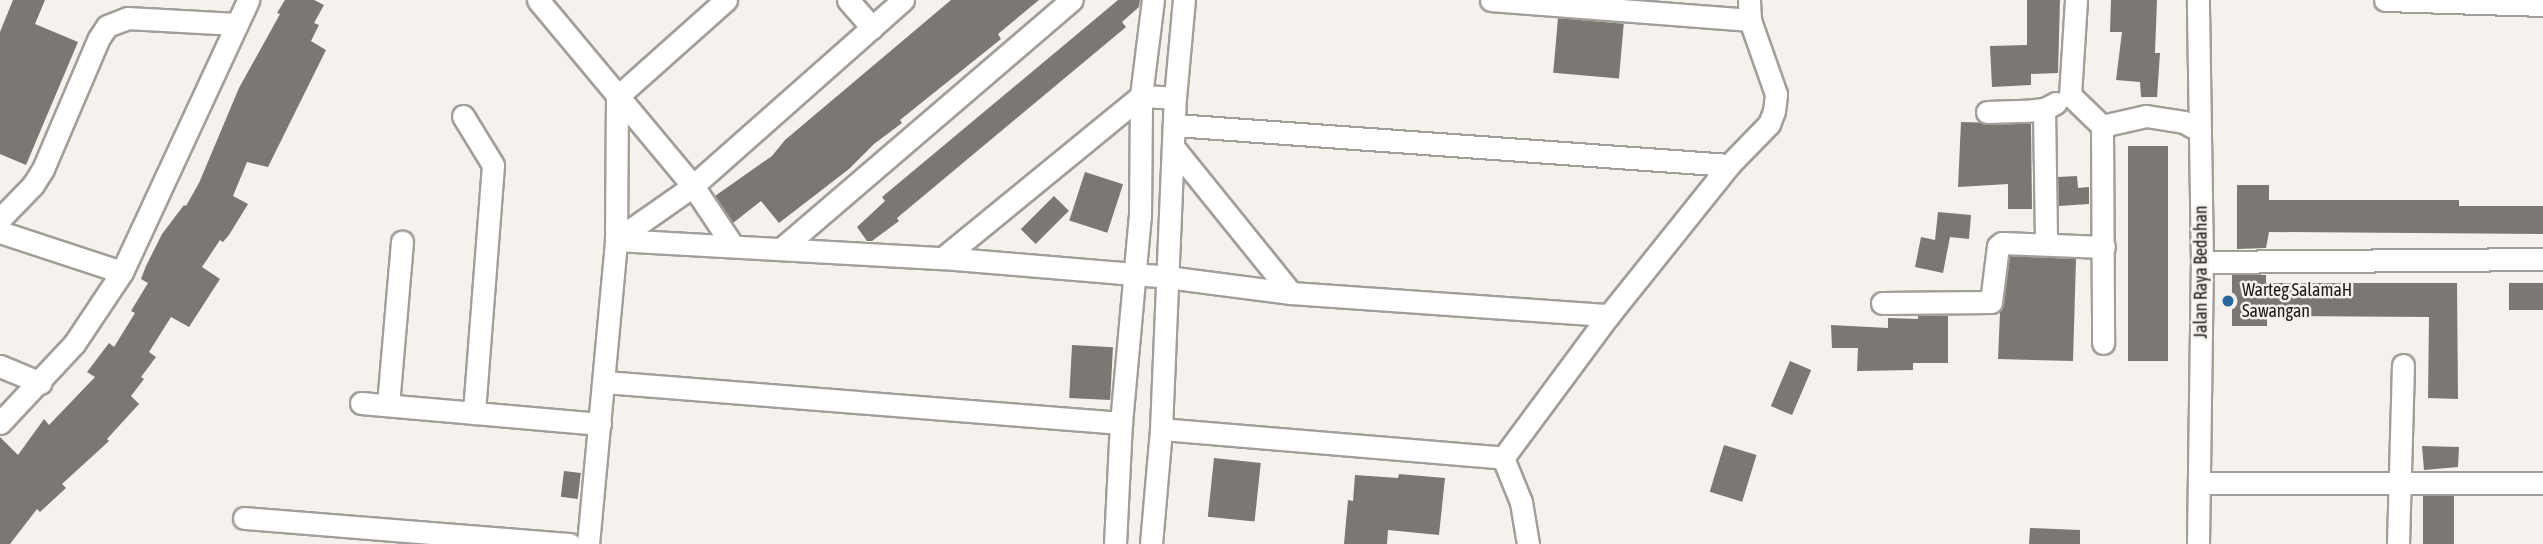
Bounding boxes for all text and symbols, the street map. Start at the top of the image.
street label: Jalan Raya Bedahan [2190,205,2212,339]
place label: Warteg SalamaH Sawangan [2242,280,2352,322]
marker: Warteg SalamaH Sawangan [2220,293,2236,309]

